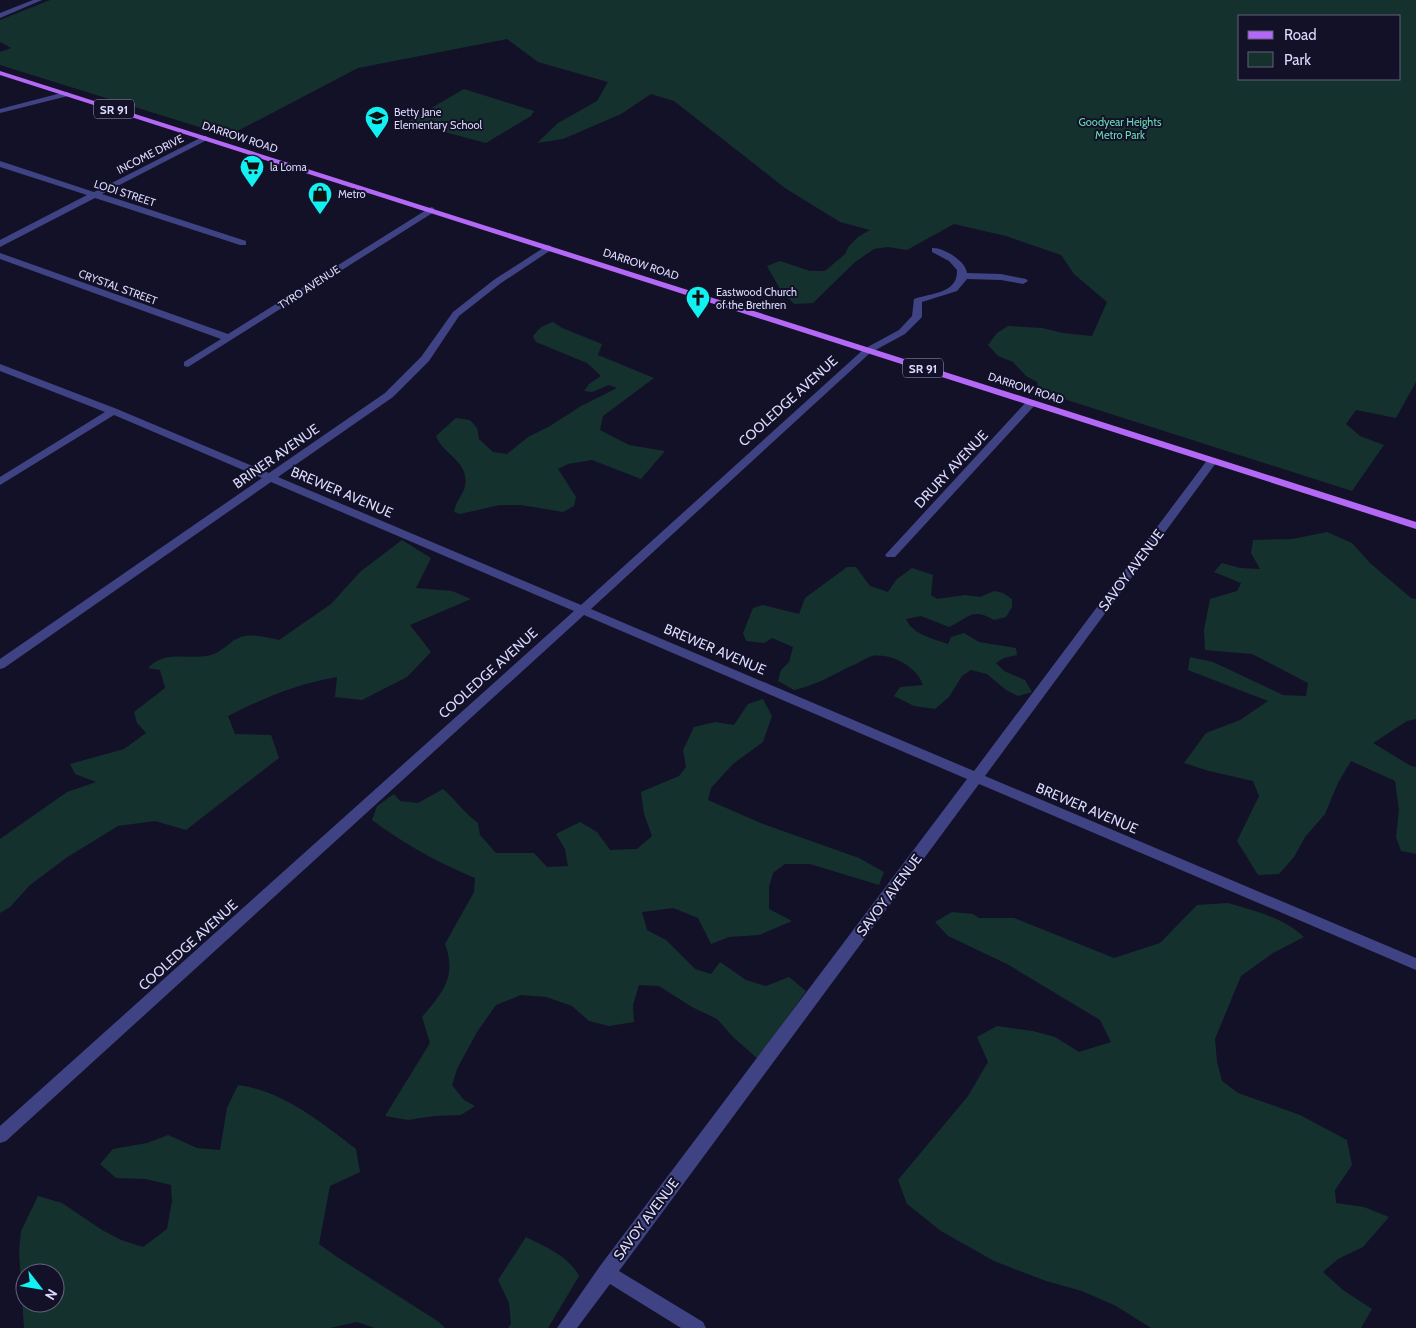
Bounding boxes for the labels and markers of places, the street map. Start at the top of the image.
school or university icon: Betty Jane Elementary School [364,105,390,139]
place label: Betty Jane Elementary School [394,105,483,132]
supermarket icon: la Loma [239,154,265,188]
place label: la Loma [270,160,307,174]
shop icon: Metro [307,181,333,215]
place label: Metro [338,187,366,201]
church icon: Eastwood Church of the Brethren [685,285,711,319]
place label: Eastwood Church of the Brethren [716,285,797,312]

